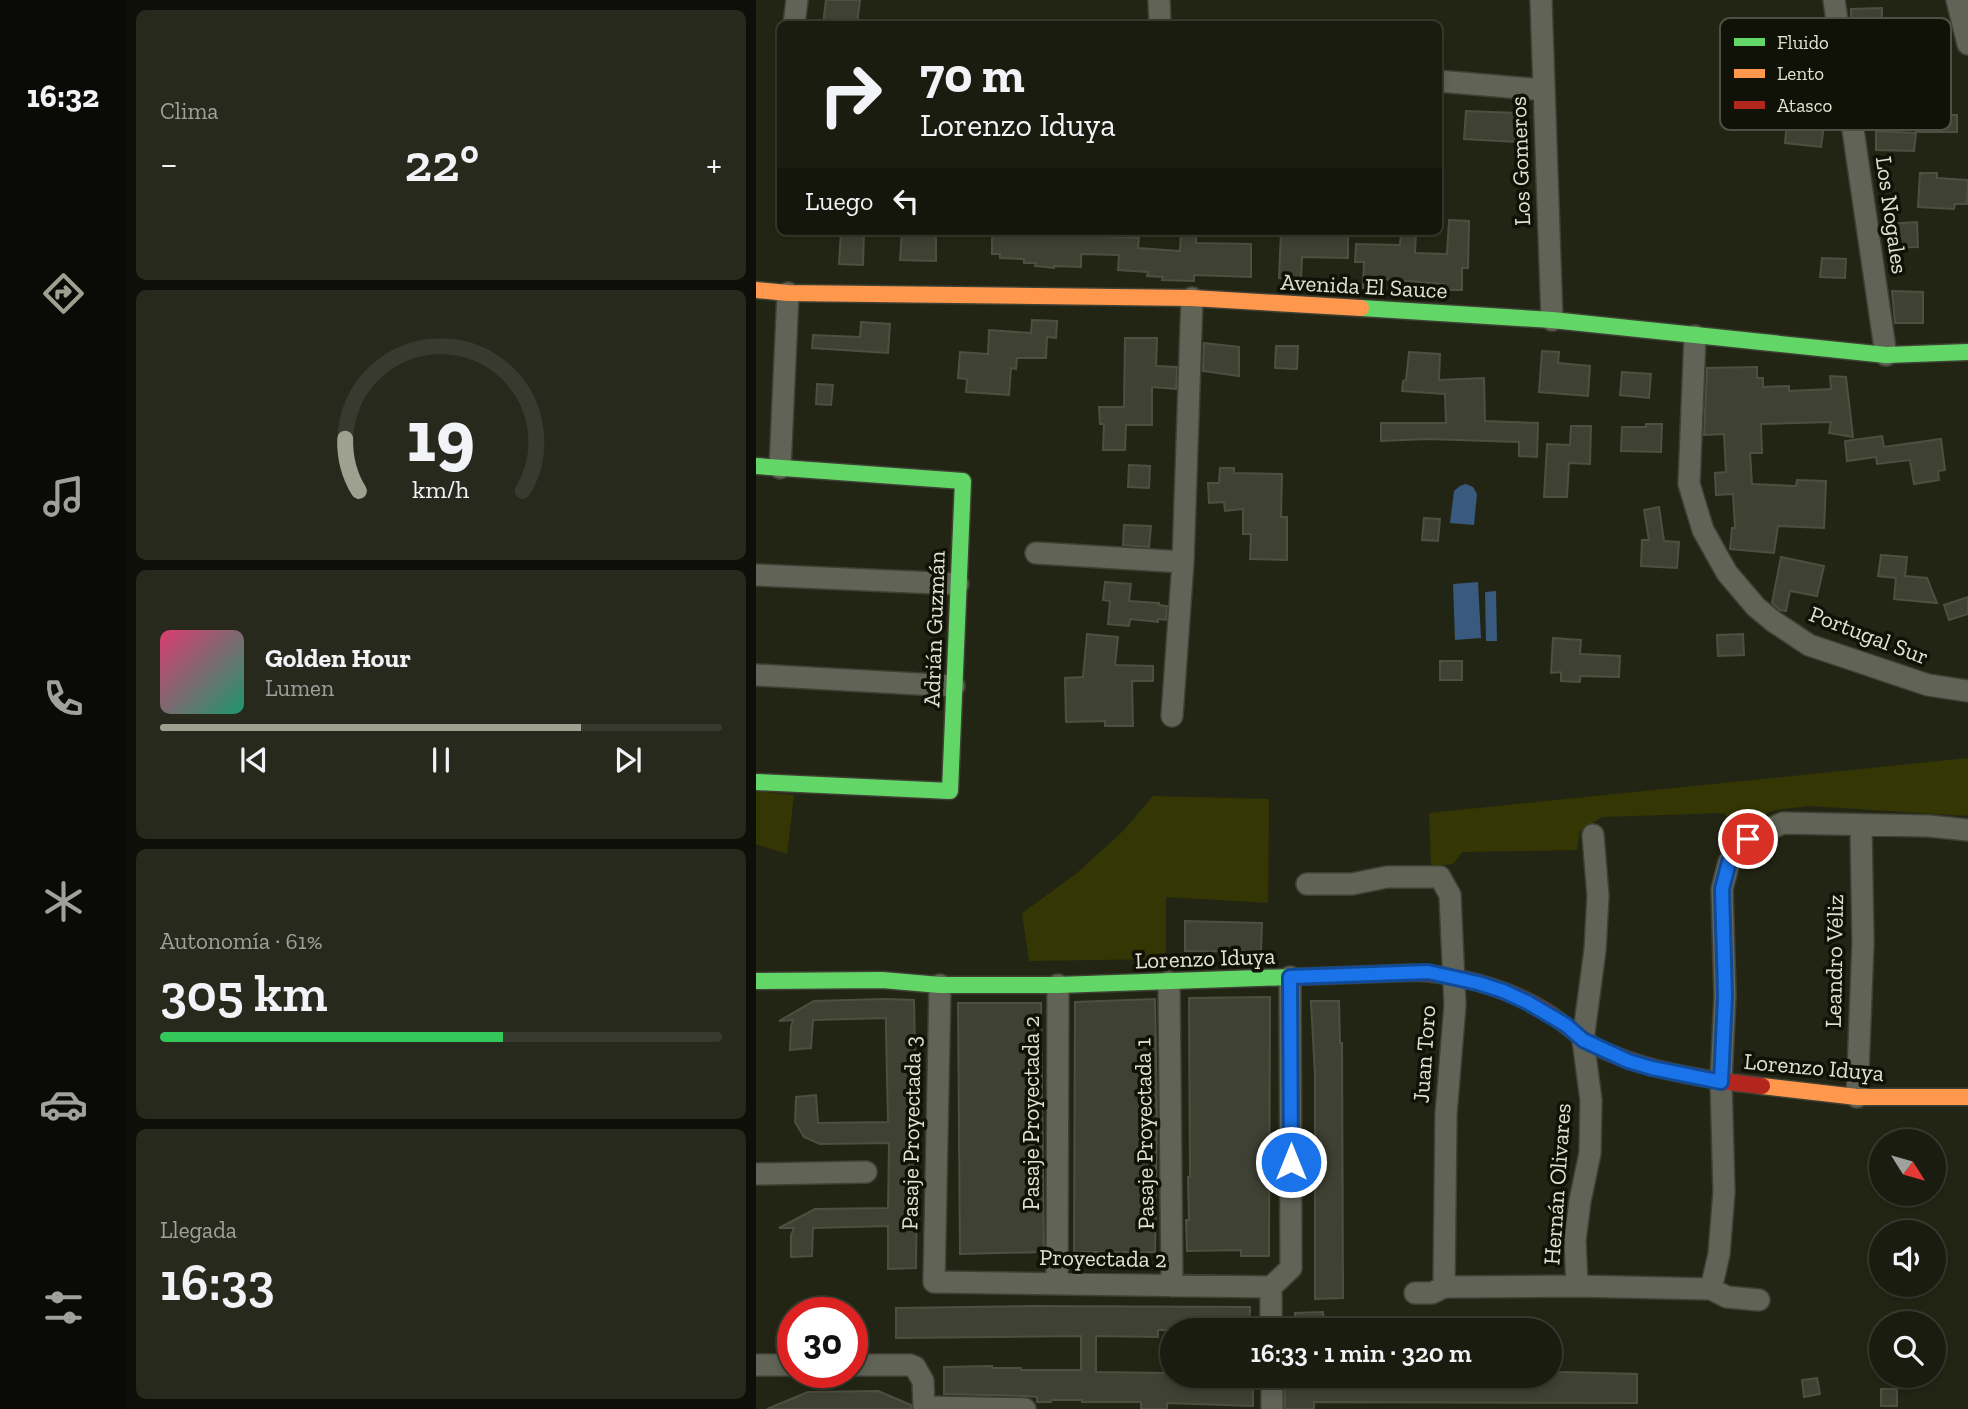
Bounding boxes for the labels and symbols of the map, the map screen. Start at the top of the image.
legend [1720,18,1951,130]
text: Fluido [1777,31,1829,54]
text: Lento [1777,62,1824,85]
text: Atasco [1777,94,1832,117]
street label: Los Gomeros [1504,96,1536,226]
street label: Los Nogales [1870,154,1914,276]
street label: Avenida El Sauce [1280,268,1448,304]
street label: Adrián Guzmán [917,550,951,708]
street label: Portugal Sur [1805,599,1933,671]
pin [1718,809,1778,869]
street label: Leandro Véliz [1819,894,1849,1028]
street label: Lorenzo Iduya [1134,942,1276,974]
street label: Juan Toro [1407,1004,1441,1104]
street label: Pasaje Proyectada 2 [1017,1016,1045,1210]
street label: Pasaje Proyectada 3 [895,1036,927,1230]
street label: Pasaje Proyectada 1 [1128,1038,1160,1230]
street label: Lorenzo Iduya [1743,1047,1885,1087]
street label: Hernán Olivares [1537,1102,1577,1266]
position arrow [1254,1125,1328,1199]
north arrow [1869,1129,1946,1206]
street label: Proyectada 2 [1039,1243,1167,1273]
speed limit sign: 30 [777,1297,868,1388]

